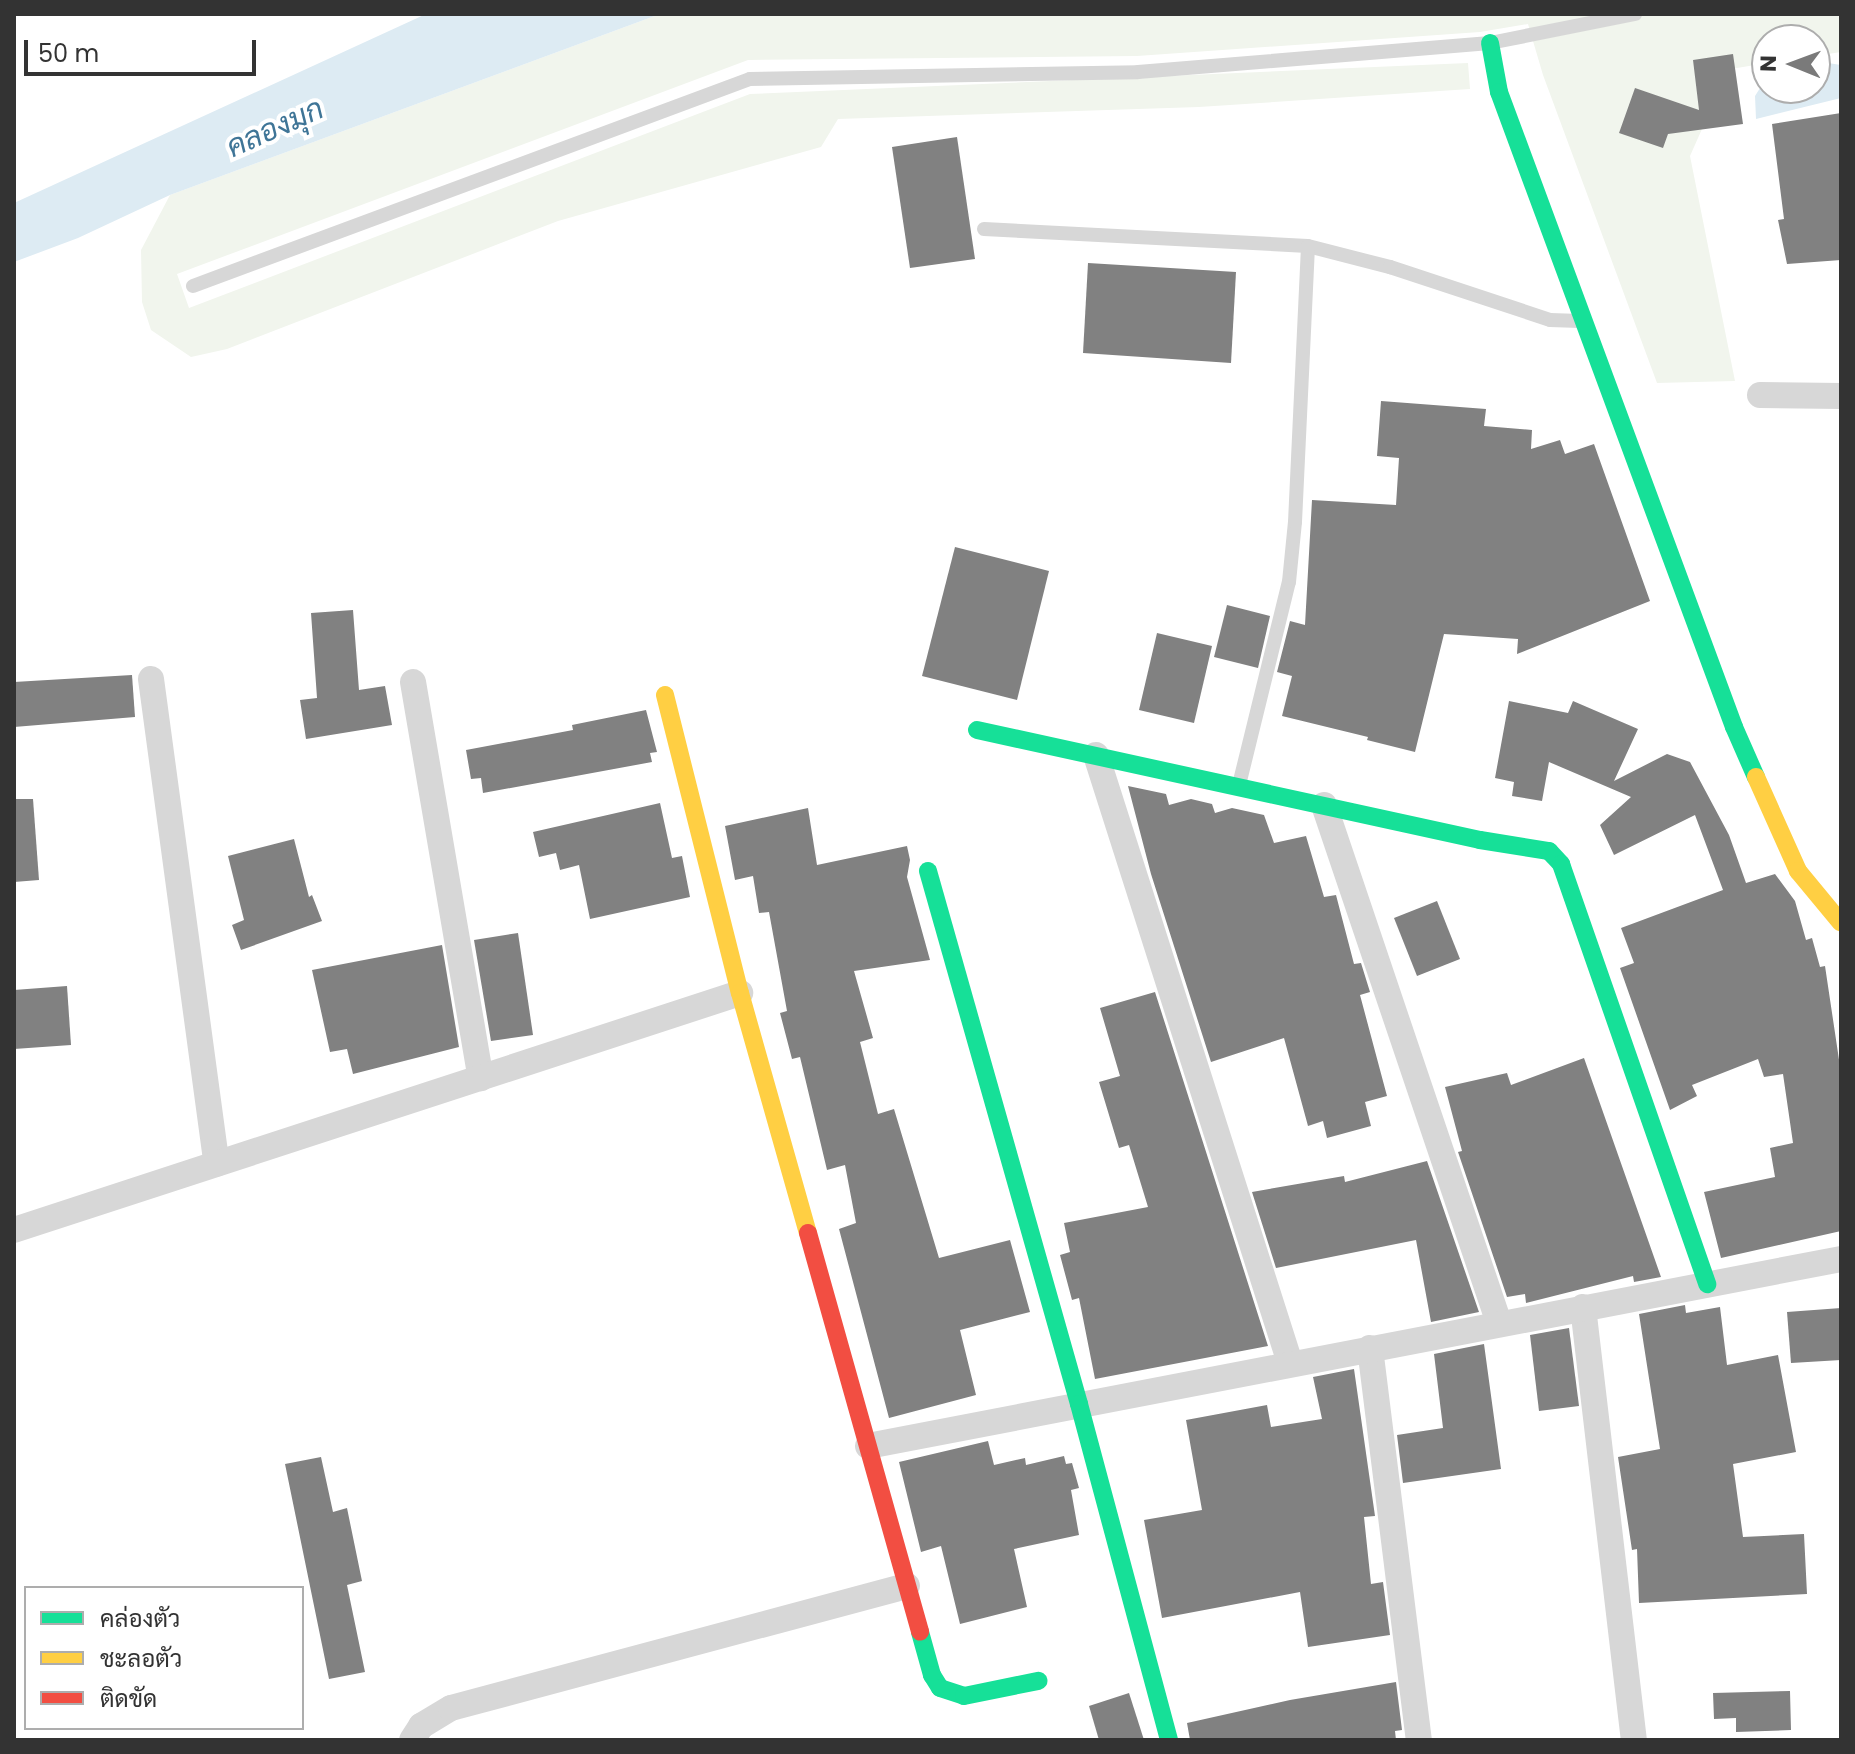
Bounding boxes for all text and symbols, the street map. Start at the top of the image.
scale bar [28,24,260,74]
north arrow [1751,24,1831,104]
text: 50 m [38,37,99,70]
text: N [1753,55,1784,72]
water label: คลองมุก [221,91,329,165]
legend [24,1586,304,1730]
text: คล่องตัว [100,1602,180,1635]
text: ชะลอตัว [100,1642,182,1675]
text: ติดขัด [100,1682,157,1715]

